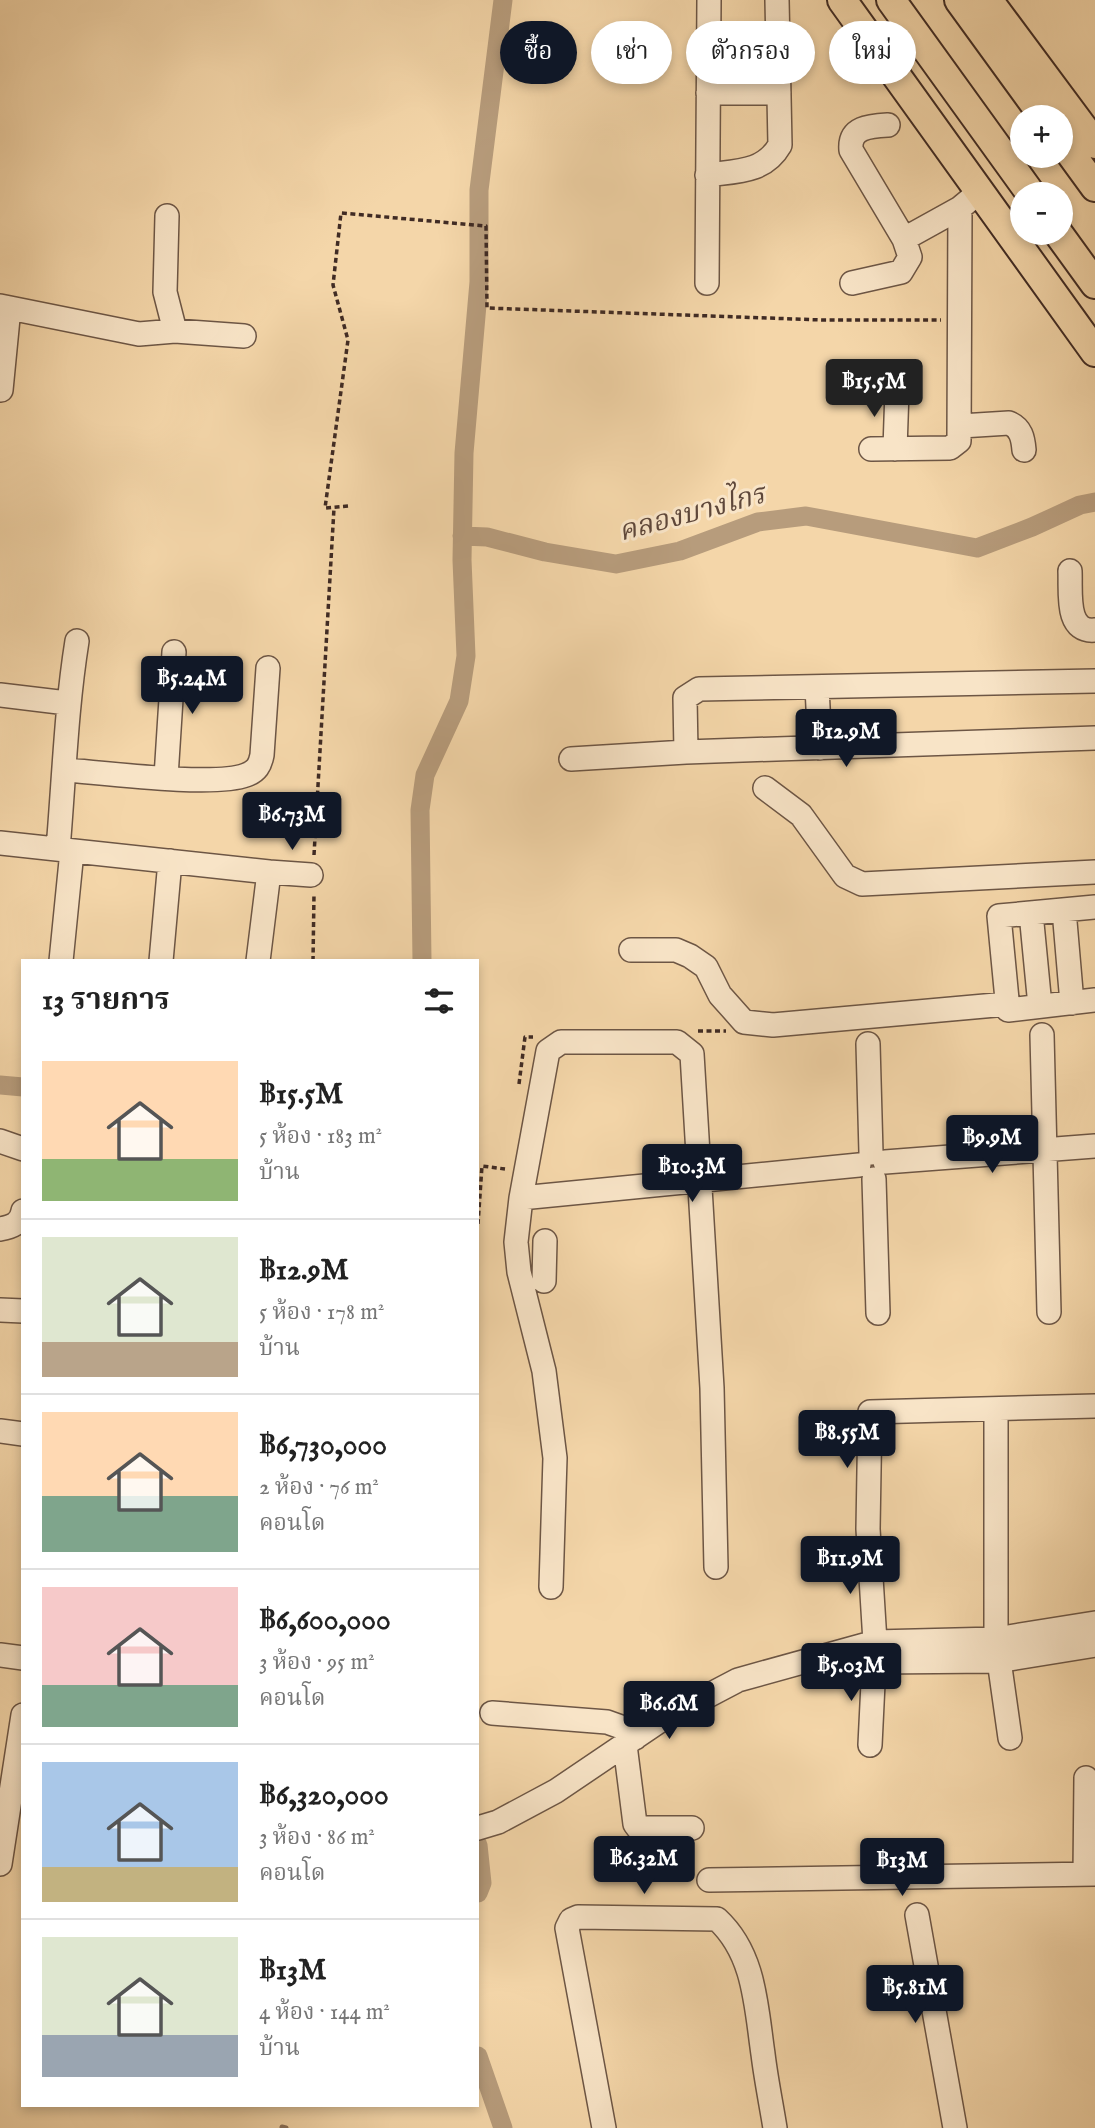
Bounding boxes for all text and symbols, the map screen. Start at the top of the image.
chip: ซื้อ [500,21,577,84]
chip: เช่า [591,21,672,84]
chip: ตัวกรอง [686,21,815,84]
chip: ใหม่ [829,21,916,84]
map controls [1010,105,1073,245]
button: + [1010,105,1073,168]
button: − [1010,182,1073,245]
pin: ฿15.5M [817,360,931,419]
text: ฿15.5M [842,367,906,396]
water label: คลองบางไกร [614,473,772,550]
pin: ฿5.24M [135,656,249,716]
text: ฿5.24M [157,664,227,693]
pin: ฿12.9M [789,710,903,769]
text: ฿12.9M [812,717,880,746]
pin: ฿6.73M [235,792,349,852]
text: ฿6.73M [258,800,326,829]
text: 13 รายการ [42,982,170,1020]
icon: filters [420,982,458,1020]
text: ฿15.5M [259,1076,343,1114]
icon: home [98,1089,182,1173]
pin: ฿9.9M [943,1116,1041,1175]
text: 5 ห้อง · 183 m² [259,1122,382,1151]
text: ฿9.9M [962,1123,1022,1152]
pin: ฿10.3M [635,1144,749,1204]
text: ฿10.3M [658,1152,726,1181]
text: บ้าน [259,1158,300,1187]
text: ฿12.9M [259,1252,349,1290]
icon: home [98,1265,182,1349]
text: 5 ห้อง · 178 m² [259,1298,384,1327]
text: บ้าน [259,1334,300,1363]
pin: ฿8.55M [790,1410,904,1470]
text: ฿8.55M [814,1418,880,1447]
text: ฿6,730,000 [259,1427,387,1465]
icon: home [98,1440,182,1524]
text: 2 ห้อง · 76 m² [259,1473,379,1502]
text: คอนโด [259,1509,326,1538]
pin: ฿11.9M [793,1536,907,1596]
text: ฿11.9M [817,1544,883,1573]
text: ฿6,600,000 [259,1602,391,1640]
icon: home [98,1615,182,1699]
pin: ฿5.03M [794,1644,908,1703]
text: 3 ห้อง · 95 m² [259,1648,375,1677]
text: ฿5.03M [817,1651,885,1680]
pin: ฿6.6M [620,1682,718,1741]
text: คอนโด [259,1684,326,1713]
text: ฿6.6M [640,1689,698,1718]
text: ฿6,320,000 [259,1777,389,1815]
icon: home [98,1790,182,1874]
text: 3 ห้อง · 86 m² [259,1823,375,1852]
pin: ฿6.32M [587,1836,701,1896]
pin: ฿13M [861,1839,943,1898]
text: ฿6.32M [610,1844,678,1873]
text: ฿13M [876,1846,928,1875]
text: คอนโด [259,1859,326,1888]
text: ฿13M [259,1952,326,1990]
icon: home [98,1965,182,2049]
pin: ฿5.81M [858,1966,972,2025]
text: ฿5.81M [882,1973,948,2002]
text: 4 ห้อง · 144 m² [259,1998,390,2027]
text: บ้าน [259,2034,300,2063]

